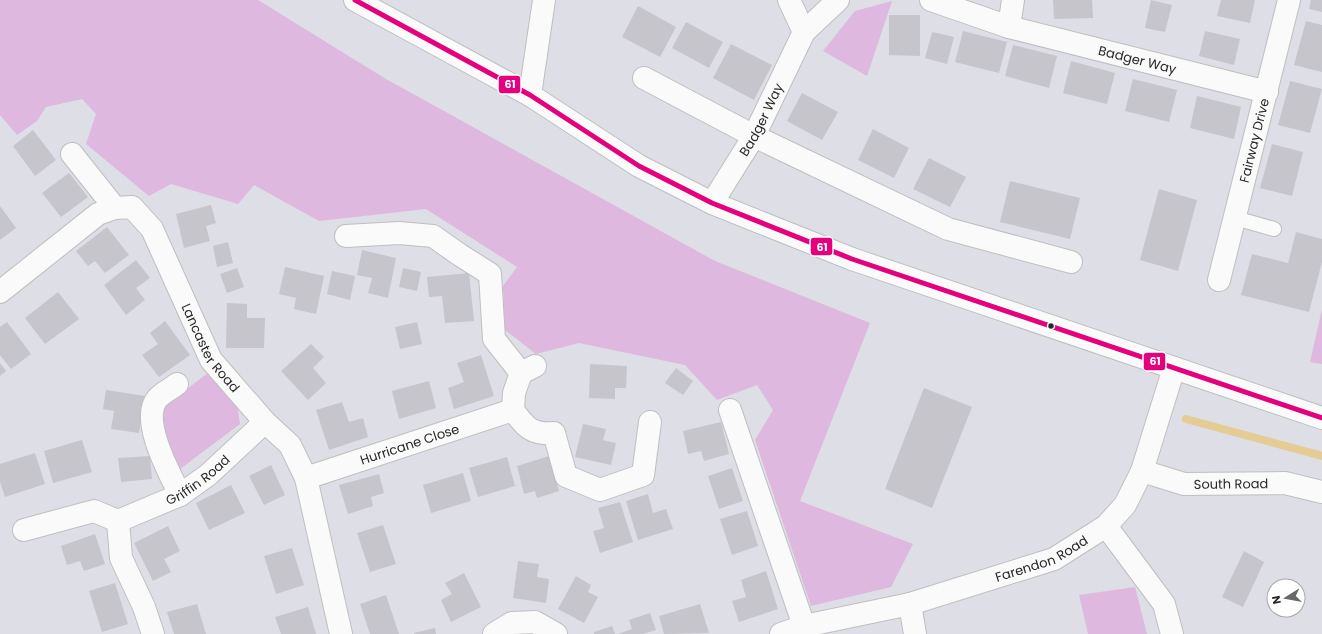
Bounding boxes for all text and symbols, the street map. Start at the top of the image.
street label: Badger Way [1096,41,1179,79]
line badge: 61 [498,75,521,94]
text: 61 [504,76,516,92]
street label: Badger Way [735,79,788,160]
street label: Fairway Drive [1235,96,1274,185]
line badge: 61 [810,237,833,256]
text: 61 [816,239,828,255]
street label: Lancaster Road [177,300,244,397]
unlabelled marker [1046,321,1056,331]
line badge: 61 [1143,352,1166,371]
text: 61 [1149,353,1161,369]
street label: Hurricane Close [358,419,462,470]
street label: Griffin Road [163,450,234,510]
street label: South Road [1194,474,1268,494]
street label: Farendon Road [993,531,1092,587]
north arrow [1266,578,1306,618]
text: N [1268,594,1285,605]

